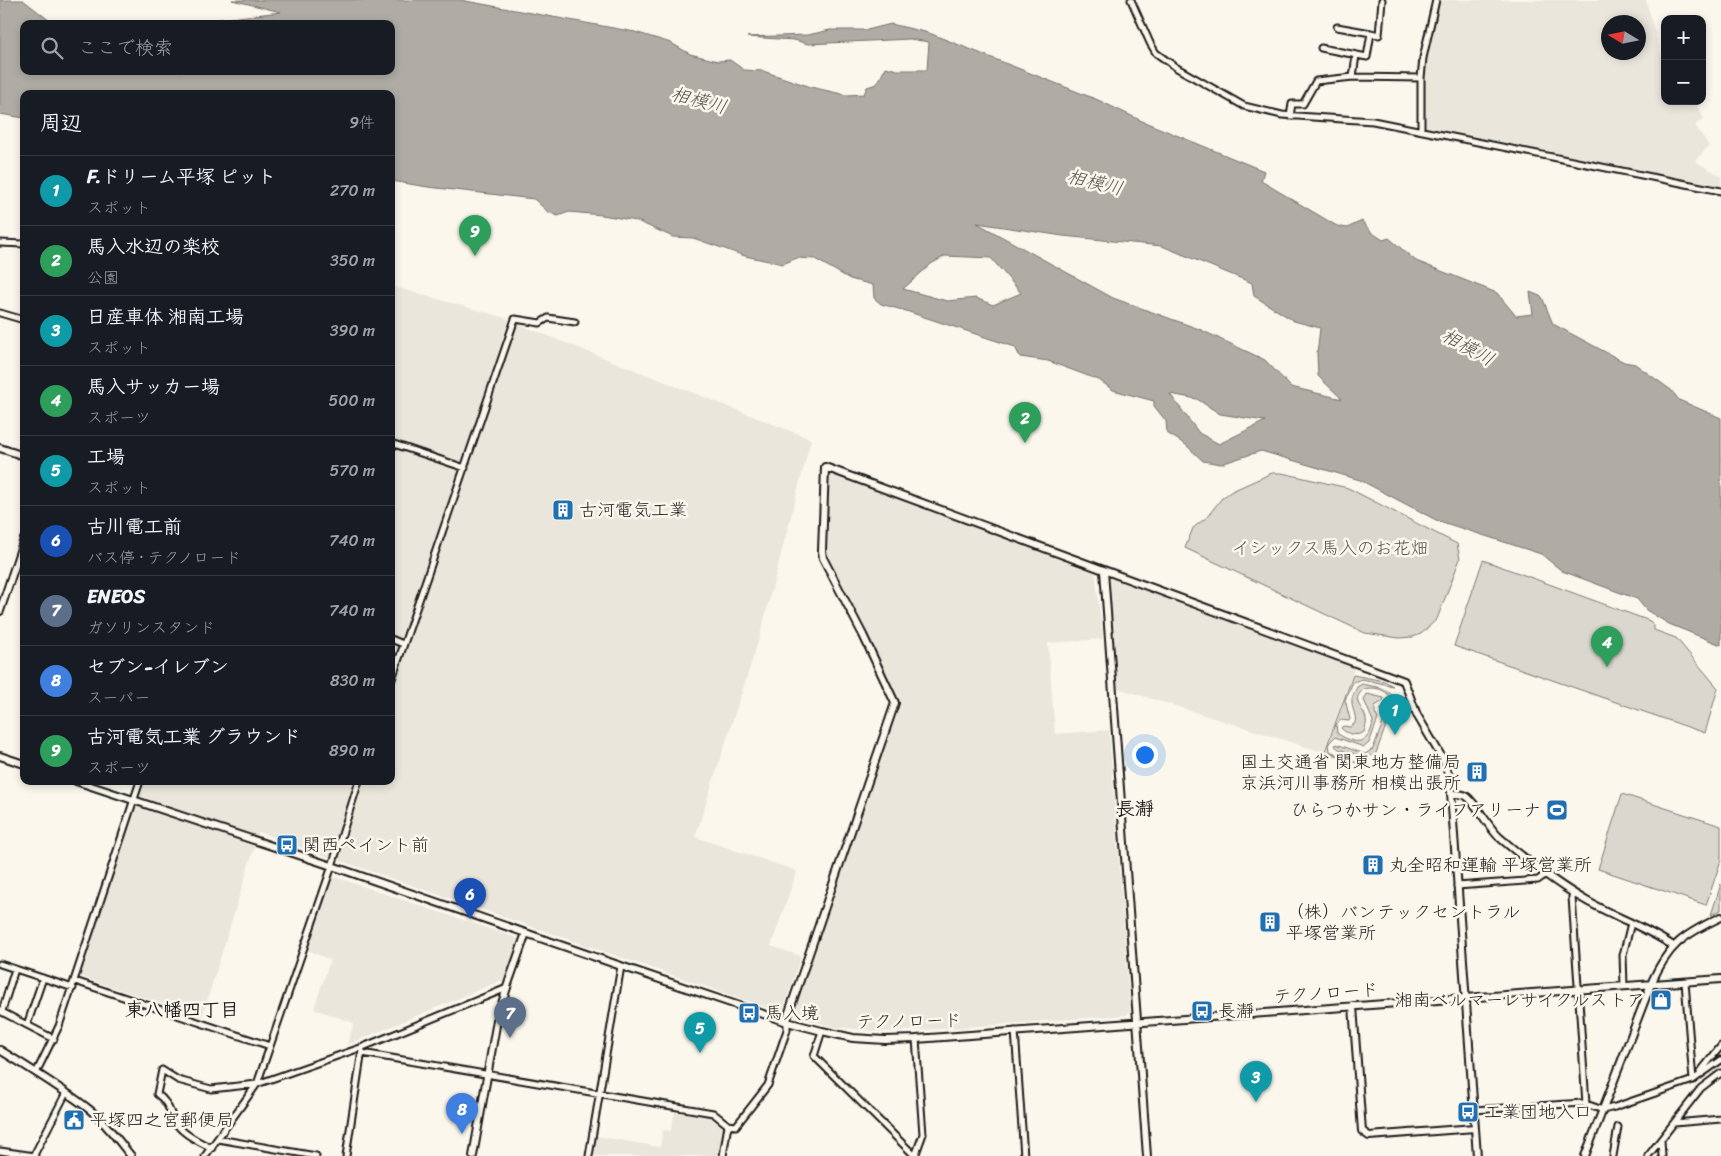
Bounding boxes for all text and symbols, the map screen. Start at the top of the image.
north arrow [1601,15,1646,60]
map controls [1661,15,1706,105]
button: + [1661,15,1706,60]
search box [20,20,395,75]
text: ここで検索 [78,31,173,64]
icon: search [38,34,66,62]
button: − [1661,60,1706,105]
water label: 相模川 [667,77,731,123]
text: 周辺 [40,104,82,142]
text: 9件 [349,108,375,137]
water label: 相模川 [1063,159,1127,205]
text: F.ドリーム平塚 ピット [87,160,276,193]
text: 1 [53,176,59,205]
text: 270 m [330,176,375,205]
text: スポット [87,193,151,222]
pin: 9 [459,215,491,256]
text: 馬入水辺の楽校 [87,230,220,263]
text: 2 [51,246,61,275]
text: 350 m [330,246,375,275]
text: 公園 [87,263,119,292]
text: 日産車体 湘南工場 [87,300,244,333]
text: 3 [52,316,60,345]
text: 390 m [330,316,375,345]
water label: 相模川 [1435,319,1501,375]
text: スポット [87,333,151,362]
text: 馬入サッカー場 [87,370,220,403]
text: 4 [51,386,61,415]
text: 500 m [329,386,375,415]
pin: 2 [1009,402,1041,443]
text: スポーツ [87,403,151,432]
text: 工場 [87,440,125,473]
text: 5 [51,456,61,485]
text: 570 m [330,456,375,485]
text: スポット [87,473,151,502]
place label: 古河電気工業 [579,494,687,526]
building icon: 古河電気工業 [551,498,575,522]
text: 古川電工前 [87,510,182,543]
text: 6 [51,526,61,555]
text: 740 m [329,526,375,555]
park label: イシックス馬入のお花畑 [1232,532,1428,564]
text: バス停 · テクノロード [87,543,241,572]
text: ENEOS [87,580,146,613]
text: 7 [51,596,61,625]
text: 740 m [329,596,375,625]
text: ガソリンスタンド [87,613,215,642]
pin: 4 [1591,626,1623,667]
text: セブン-イレブン [87,650,229,683]
text: 8 [51,666,61,695]
text: 830 m [330,666,375,695]
text: スーパー [87,683,150,712]
pin: 1 [1379,694,1411,735]
text: 古河電気工業 グラウンド [87,720,301,753]
text: 9 [51,736,61,765]
text: 890 m [329,736,375,765]
your location [1132,742,1158,768]
place label: 国土交通省 関東地方整備局 京浜河川事務所 相模出張所 [1240,746,1461,799]
text: スポーツ [87,753,151,782]
building icon: 国土交通省 関東地方整備局 京浜河川事務所 相模出張所 [1465,760,1489,784]
district label: 長瀞 [1116,792,1154,825]
place label: ひらつかサン・ライフアリーナ [1290,794,1541,826]
sports icon: ひらつかサン・ライフアリーナ [1545,798,1569,822]
place label: 関西ペイント前 [303,829,429,861]
bus stop icon: 関西ペイント前 [275,833,299,857]
place label: 丸全昭和運輸 平塚営業所 [1389,849,1592,881]
building icon: 丸全昭和運輸 平塚営業所 [1361,853,1385,877]
pin: 6 [454,878,486,919]
place label: （株）バンテックセントラル 平塚営業所 [1286,896,1520,949]
building icon: （株）バンテックセントラル 平塚営業所 [1258,910,1282,934]
street label: テクノロード [1272,973,1380,1013]
place label: 湘南ベルマーレサイクルストア [1395,984,1645,1016]
shop icon: 湘南ベルマーレサイクルストア [1649,988,1673,1012]
district label: 東八幡四丁目 [125,993,239,1026]
place label: 長瀞 [1218,995,1254,1027]
pin: 7 [494,997,526,1038]
place label: 馬入境 [765,997,819,1029]
bus stop icon: 長瀞 [1190,999,1214,1023]
bus stop icon: 馬入境 [737,1001,761,1025]
street label: テクノロード [856,1004,962,1038]
pin: 5 [684,1012,716,1053]
pin: 3 [1240,1061,1272,1102]
pin: 8 [446,1093,478,1134]
place label: 工業団地入口 [1484,1096,1592,1128]
bus stop icon: 工業団地入口 [1456,1100,1480,1124]
place label: 平塚四之宮郵便局 [90,1104,234,1136]
public building icon: 平塚四之宮郵便局 [62,1108,86,1132]

